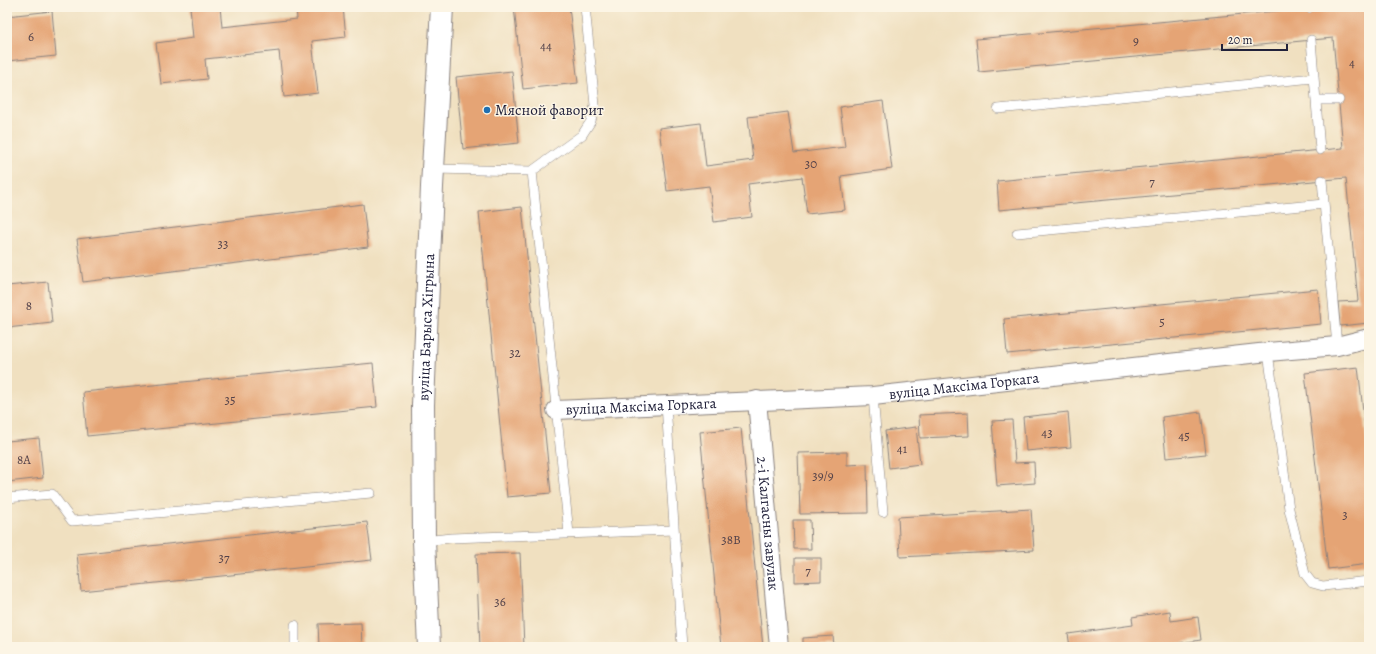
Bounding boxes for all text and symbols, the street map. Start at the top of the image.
scale bar [1222,26,1287,52]
house number: 6 [28,28,34,45]
house number: 9 [1133,32,1139,49]
text: 20 m [1228,32,1252,48]
house number: 44 [540,37,552,54]
house number: 4 [1349,54,1355,71]
place label: Мясной фаворит [495,100,604,120]
marker: Мясной фаворит [482,105,492,115]
house number: 30 [805,155,817,172]
house number: 7 [1149,173,1155,190]
house number: 33 [218,235,228,252]
street label: вуліца Барыса Хігрына [413,253,439,401]
house number: 8 [26,297,32,314]
house number: 5 [1159,313,1165,330]
house number: 32 [509,344,521,361]
street label: вуліца Максіма Горкага [888,368,1040,404]
house number: 35 [225,391,236,408]
street label: вуліца Максіма Горкага [565,393,717,420]
house number: 43 [1041,424,1053,441]
house number: 45 [1178,427,1190,444]
house number: 41 [897,440,908,457]
house number: 8А [17,451,31,468]
street label: 2-і Калгасны завулак [752,455,784,592]
house number: 39/9 [812,467,834,484]
house number: 3 [1342,506,1348,523]
house number: 38В [721,531,741,548]
house number: 37 [219,549,230,566]
house number: 7 [805,562,811,579]
house number: 36 [494,593,506,610]

